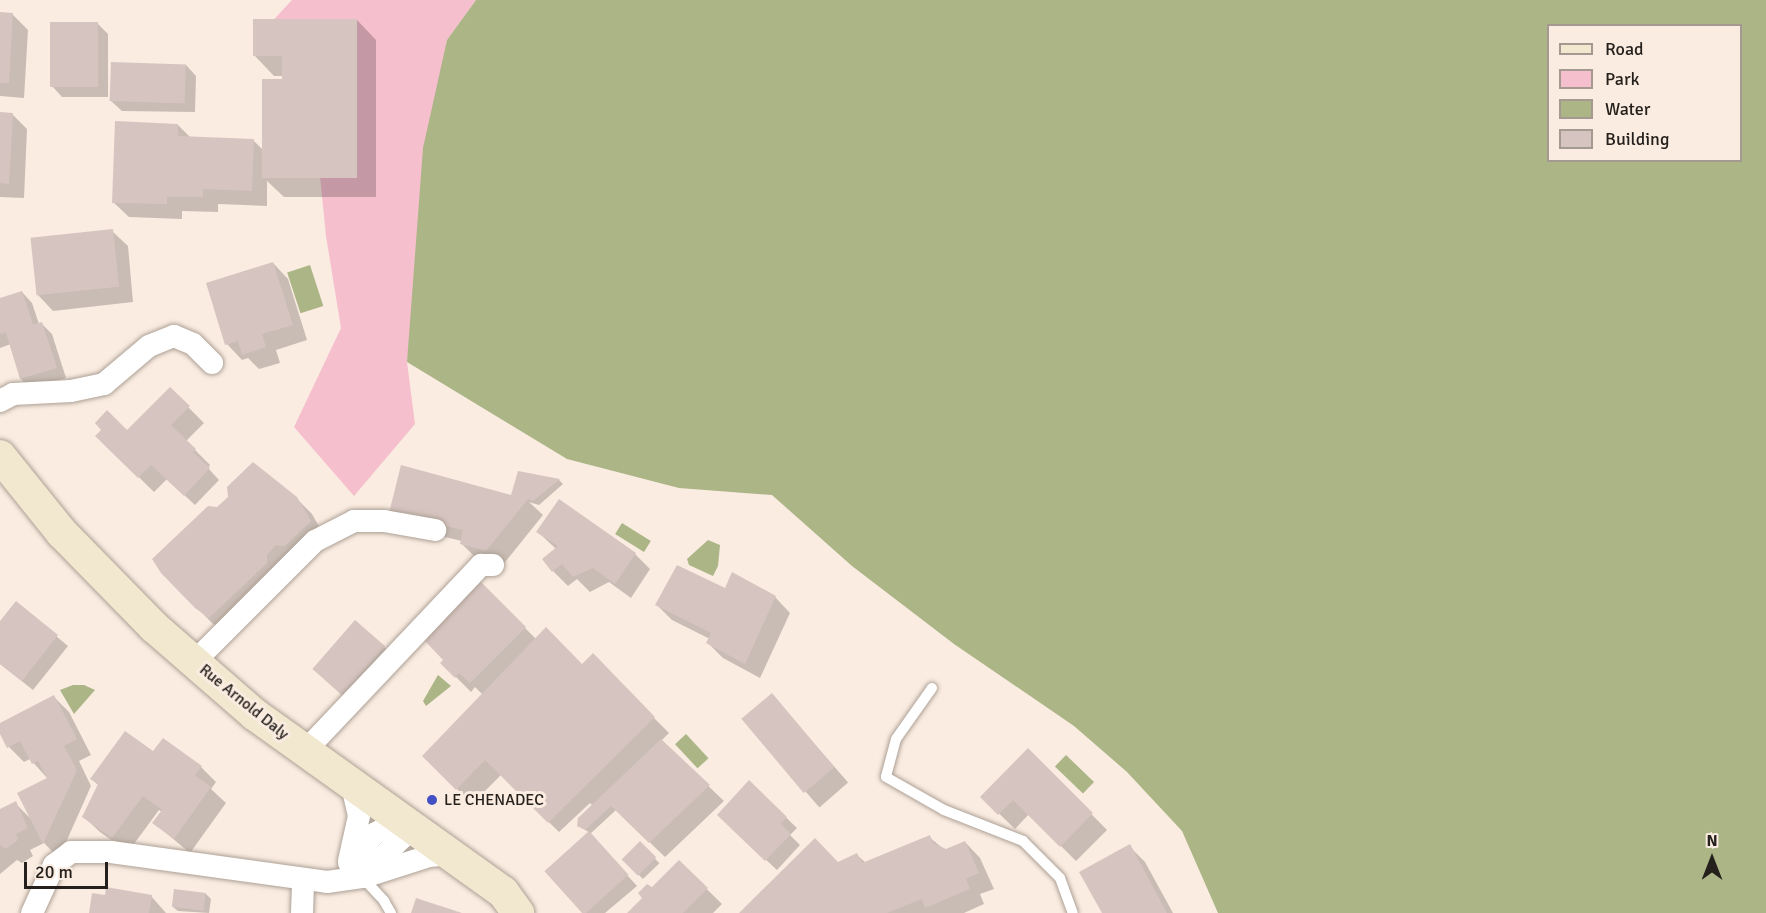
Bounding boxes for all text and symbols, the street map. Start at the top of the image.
legend [1547,24,1742,162]
text: Road [1605,38,1644,60]
text: Park [1605,68,1640,90]
text: Water [1605,98,1650,120]
text: Building [1605,128,1669,150]
street label: Rue Arnold Daly [196,660,292,744]
place label: LE CHENADEC [444,790,544,810]
marker: LE CHENADEC [425,793,439,807]
north arrow [1682,829,1742,889]
text: N [1706,831,1718,851]
scale bar [27,850,111,888]
text: 20 m [35,861,73,883]

